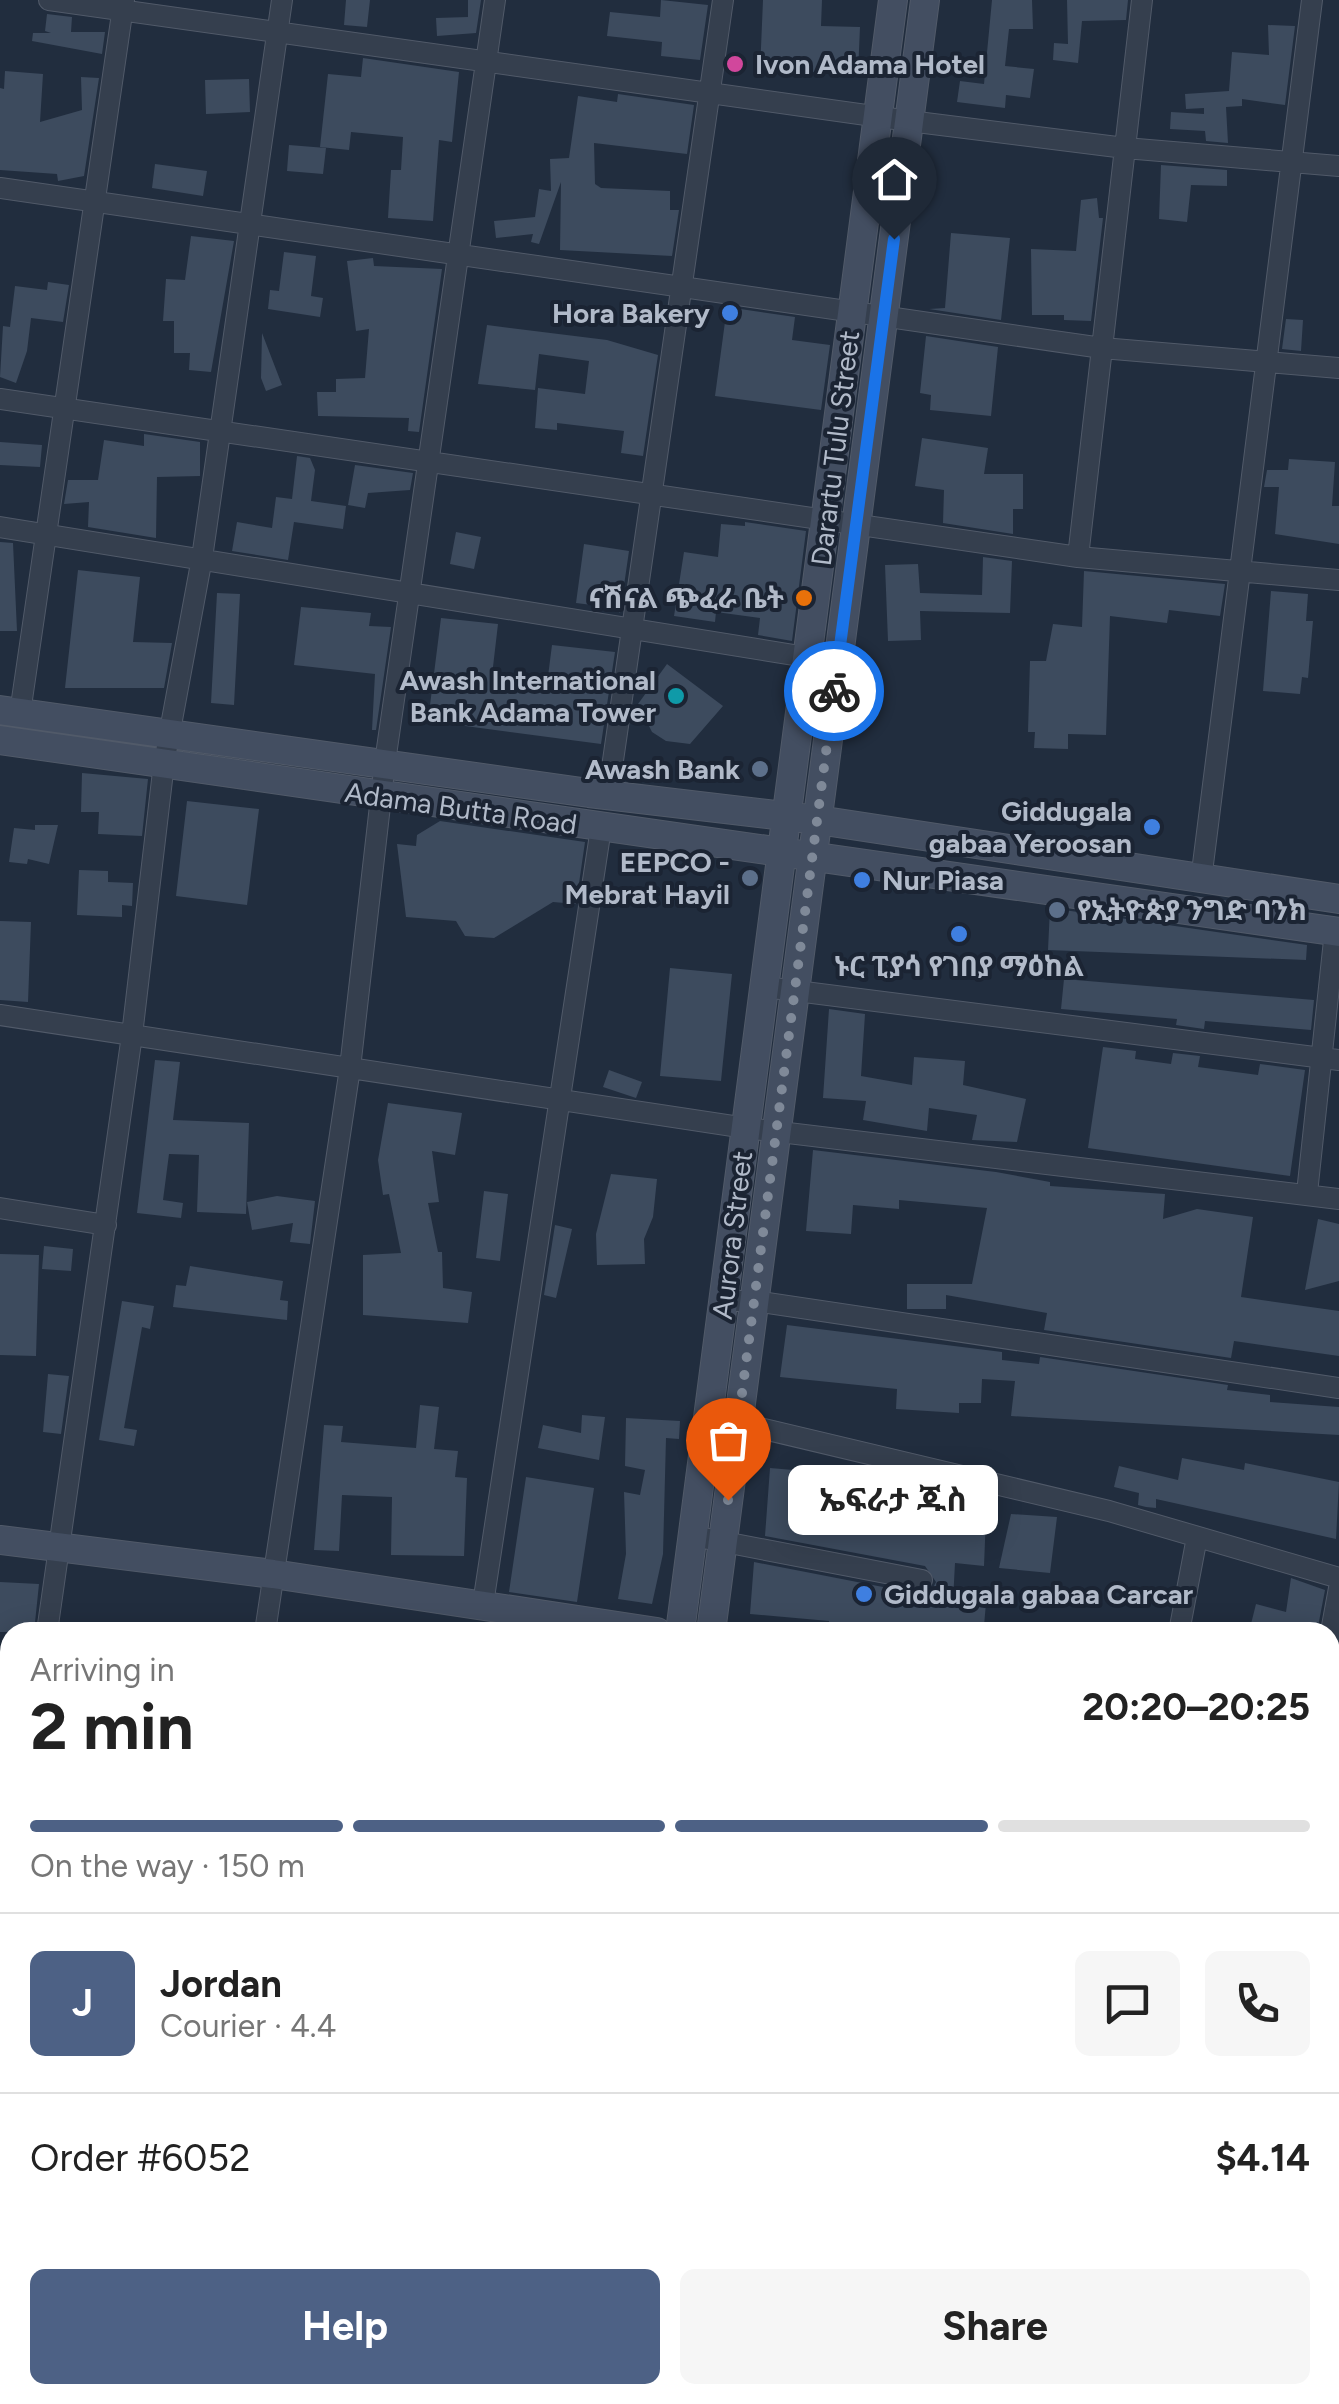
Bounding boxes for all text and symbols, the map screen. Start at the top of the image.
place label: Ivon Adama Hotel [755,47,985,81]
marker: Ivon Adama Hotel [724,53,746,75]
pin [852,137,937,240]
icon: home [867,152,922,207]
place label: Hora Bakery [552,296,711,330]
marker: Hora Bakery [719,302,741,324]
street label: Darartu Tulu Street [804,328,866,568]
place label: ናሽናል ጭፈራ ቤት [589,581,784,615]
marker: ናሽናል ጭፈራ ቤት [793,587,815,609]
courier [784,641,884,741]
place label: Awash International Bank Adama Tower [399,663,656,729]
icon: bike [807,664,862,719]
marker: Awash International Bank Adama Tower [665,685,687,707]
place label: Awash Bank [585,752,740,786]
marker: Awash Bank [749,758,771,780]
street label: Adama Butta Road [343,775,579,841]
place label: Giddugala gabaa Yeroosan [929,794,1132,860]
marker: Giddugala gabaa Yeroosan [1141,816,1163,838]
place label: EEPCO - Mebrat Hayil [564,845,730,911]
place label: Nur Piasa [882,863,1004,897]
marker: EEPCO - Mebrat Hayil [739,867,761,889]
marker: Nur Piasa [851,869,873,891]
place label: የኢትዮጵያ ንግድ ባንክ [1077,893,1307,927]
marker: የኢትዮጵያ ንግድ ባንክ [1046,899,1068,921]
marker: ኑር ፒያሳ የገበያ ማዕከል [948,923,970,945]
place label: ኑር ፒያሳ የገበያ ማዕከል [834,949,1085,983]
street label: Aurora Street [705,1149,759,1321]
pin [686,1398,771,1501]
icon: bag [701,1413,756,1468]
callout: ኤፍራታ ጁስ [788,1465,998,1535]
text: ኤፍራታ ጁስ [819,1481,967,1519]
place label: Giddugala gabaa Carcar [884,1577,1194,1611]
marker: Giddugala gabaa Carcar [853,1583,875,1605]
text: Arriving in [30,1651,175,1689]
text: 20:20–20:25 [1082,1684,1310,1730]
text: 2 min [30,1687,194,1765]
text: On the way · 150 m [30,1847,305,1885]
button: chat [1075,1951,1180,2056]
button: phone [1205,1951,1310,2056]
text: Jordan [160,1961,282,2007]
text: J [72,1980,93,2026]
text: Courier · 4.4 [160,2007,336,2045]
text: Order #6052 [30,2135,250,2181]
text: $4.14 [1215,2135,1310,2181]
button: Help [30,2269,660,2384]
button: Share [680,2269,1310,2384]

